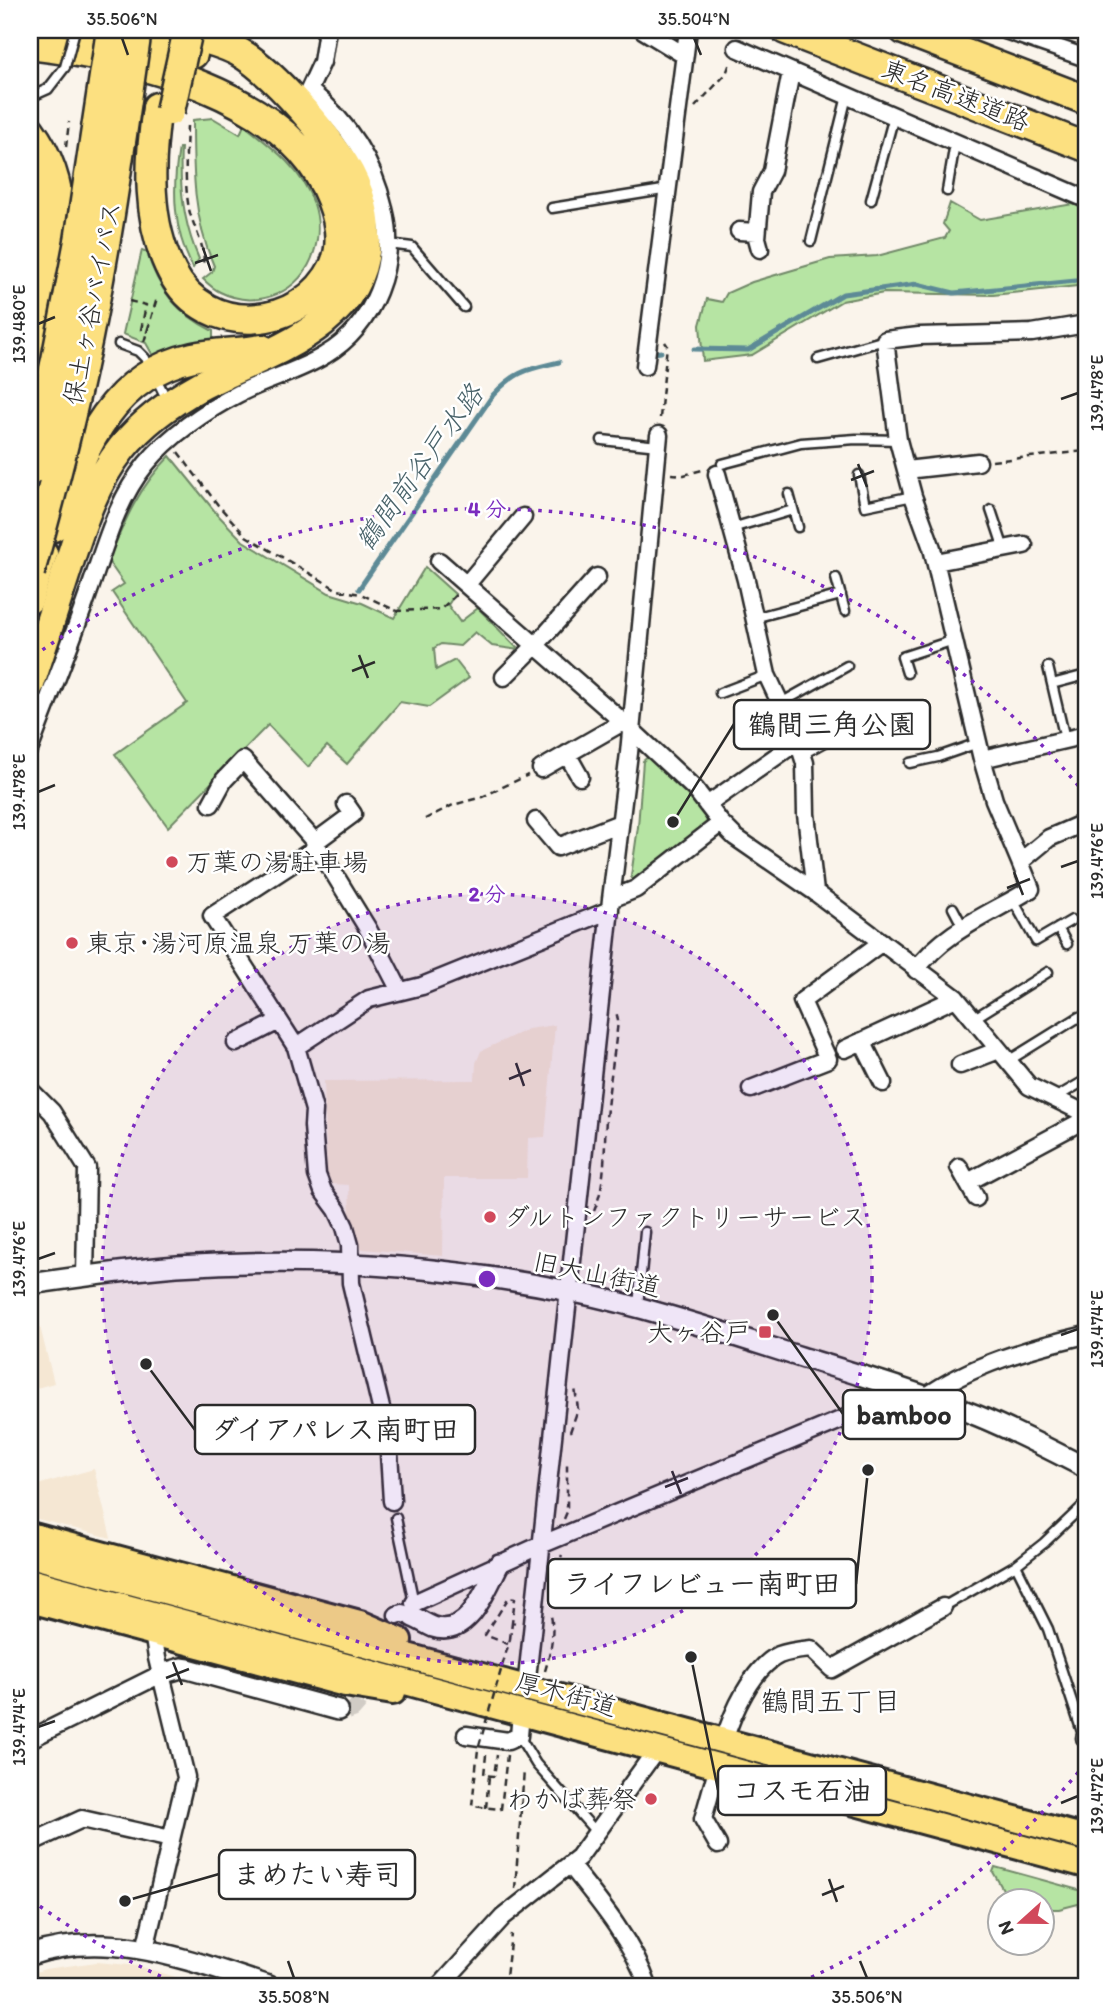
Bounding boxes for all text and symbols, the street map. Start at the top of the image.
text: 35.506°N [86,8,158,30]
text: 35.504°N [658,8,730,30]
street label: 東名高速道路 [877,52,1035,138]
street label: 保土ヶ谷バイパス [56,198,128,408]
text: 139.480°E [8,284,30,364]
text: 139.478°E [1086,355,1108,431]
water label: 鶴間前谷戸水路 [348,376,492,556]
text: 4 分 [468,496,506,521]
callout: 鶴間三角公園 [734,700,930,749]
text: 鶴間三角公園 [748,707,916,741]
text: 139.478°E [8,754,30,830]
text: 139.476°E [1086,823,1108,899]
place label: 万葉の湯駐車場 [186,846,368,878]
marker: 万葉の湯駐車場 [164,854,180,870]
text: 2 分 [469,881,505,906]
place label: 東京･湯河原温泉 万葉の湯 [86,927,391,959]
marker: 東京･湯河原温泉 万葉の湯 [64,935,80,951]
place label: ダルトンファクトリーサービス [504,1201,866,1233]
marker: ダルトンファクトリーサービス [482,1209,498,1225]
text: 139.476°E [8,1221,30,1297]
street label: 旧大山街道 [530,1245,664,1303]
centre of rings [475,1267,499,1291]
text: 139.474°E [1086,1290,1108,1368]
place label: 大ヶ谷戸 [647,1316,751,1348]
marker: 大ヶ谷戸 [757,1324,773,1340]
callout: bamboo [843,1390,965,1439]
text: bamboo [857,1397,951,1431]
callout: ダイアパレス南町田 [195,1405,475,1454]
text: ダイアパレス南町田 [211,1412,459,1446]
callout: ライフレビュー南町田 [548,1559,856,1608]
text: ライフレビュー南町田 [563,1566,841,1600]
street label: 厚木街道 [512,1665,620,1723]
district label: 鶴間五丁目 [761,1684,901,1718]
text: 139.474°E [8,1688,30,1766]
text: 139.472°E [1086,1758,1108,1834]
callout: コスモ石油 [718,1766,886,1815]
text: コスモ石油 [733,1773,871,1807]
place label: わかば葬祭 [507,1783,637,1815]
marker: わかば葬祭 [643,1791,659,1807]
callout: まめたい寿司 [219,1850,415,1899]
text: まめたい寿司 [233,1857,401,1891]
north arrow [986,1886,1056,1956]
text: N [993,1918,1019,1938]
text: 35.508°N [258,1986,330,2008]
text: 35.506°N [831,1986,903,2008]

